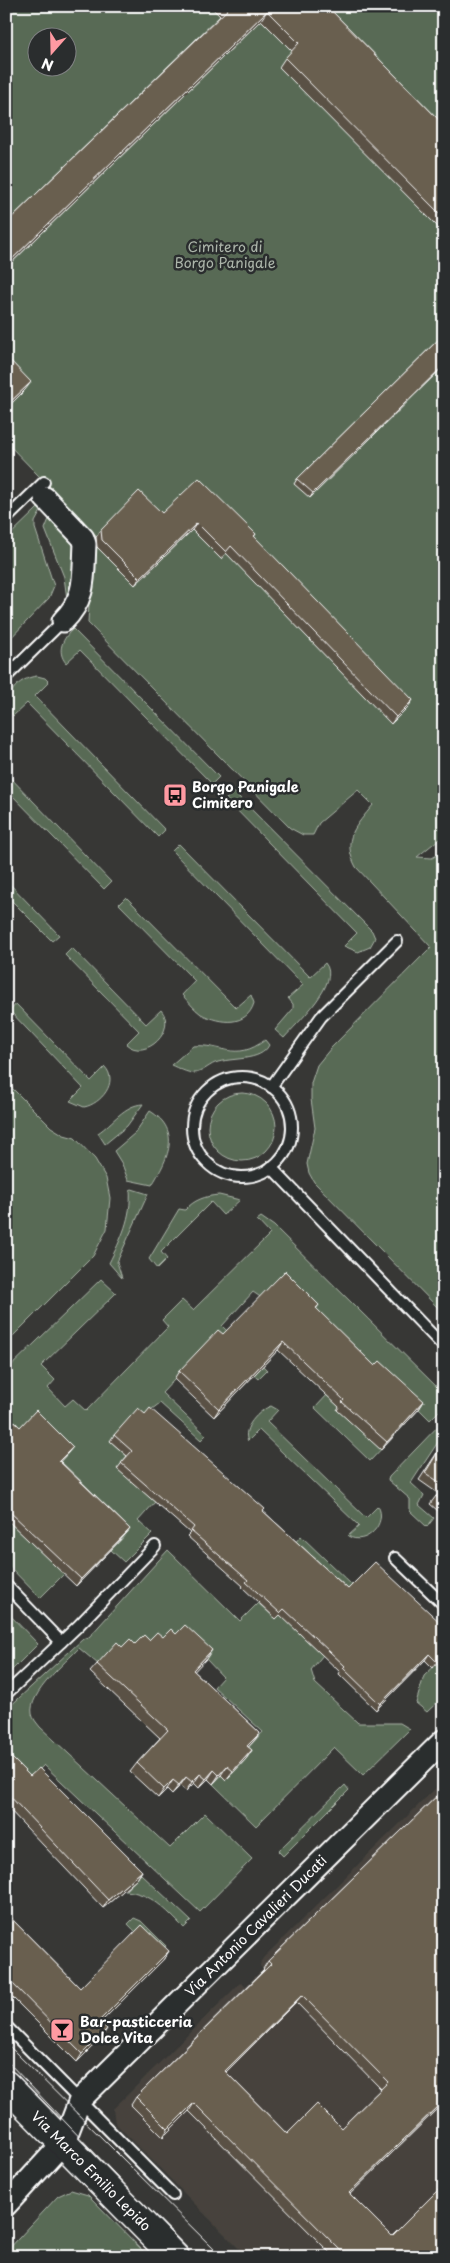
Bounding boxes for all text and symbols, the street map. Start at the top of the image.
north arrow [28,28,78,78]
text: N [39,53,56,76]
park label: Cimitero di Borgo Panigale [174,236,276,273]
place label: Borgo Panigale Cimitero [192,776,299,813]
bus stop icon: Borgo Panigale Cimitero [162,782,188,808]
street label: Via Antonio Cavalieri Ducati [180,1850,331,2001]
place label: Bar-pasticceria Dolce Vita [80,2011,193,2048]
bar icon: Bar-pasticceria Dolce Vita [49,2017,75,2043]
street label: Via Marco Emilio Lepido [27,2106,156,2236]

